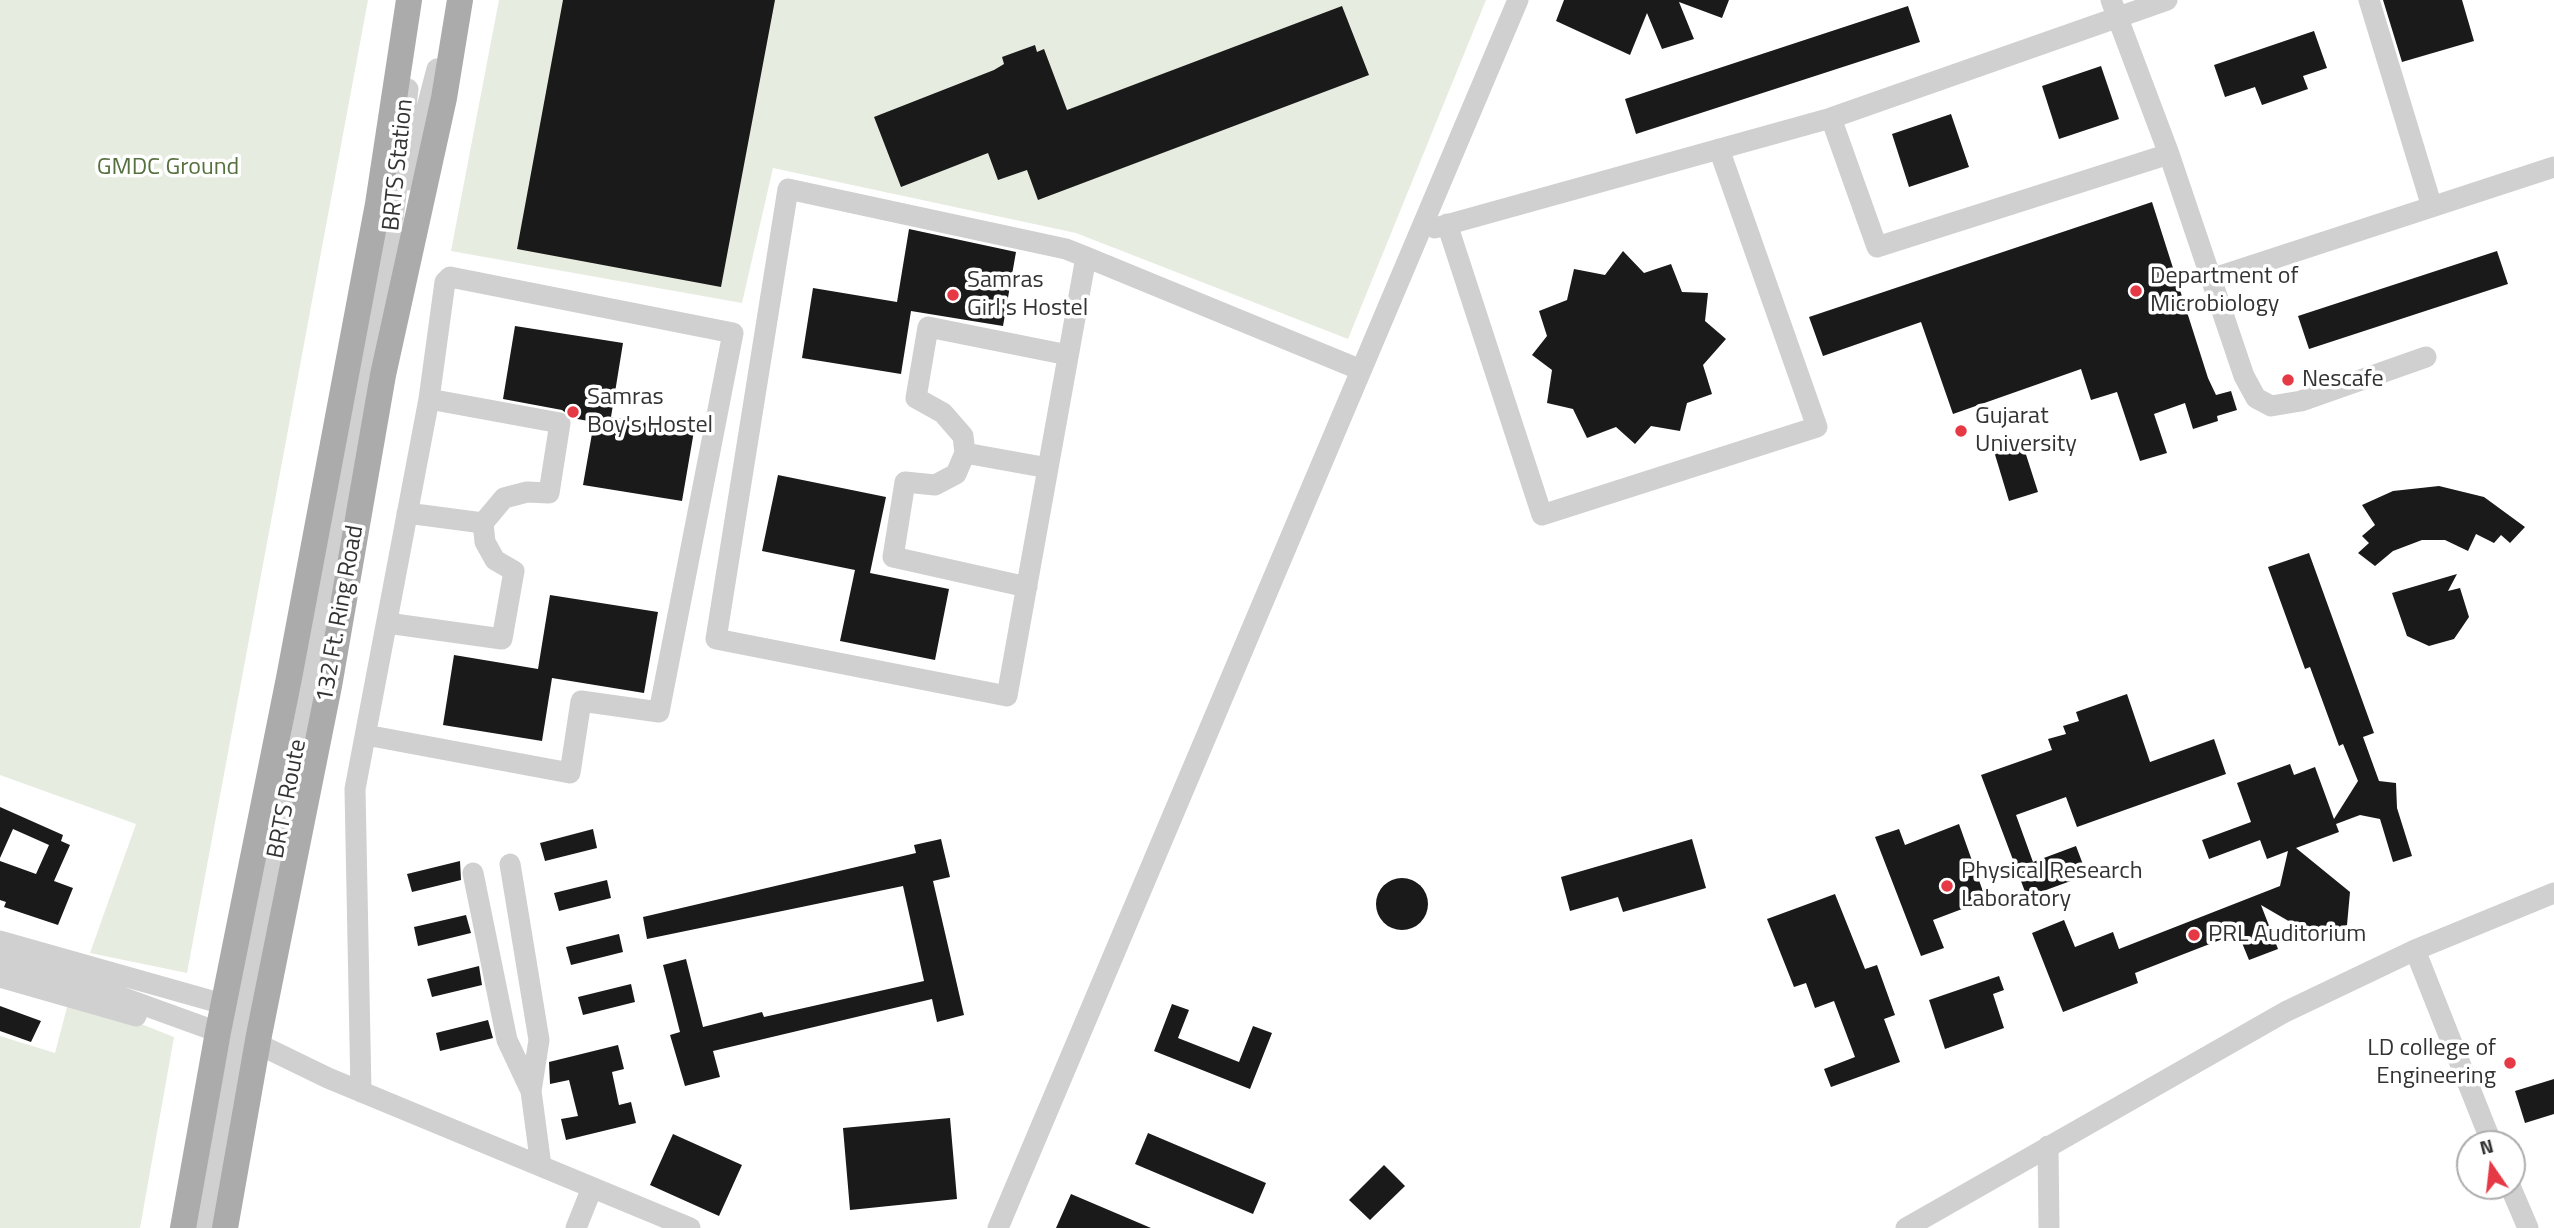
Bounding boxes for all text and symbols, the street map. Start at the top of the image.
street label: BRTS Station [378,97,420,233]
park label: GMDC Ground [97,154,239,182]
place label: Department of Microbiology [2150,263,2298,319]
place label: Samras Girl's Hostel [967,267,1088,323]
marker: Department of Microbiology [2128,283,2144,299]
marker: Samras Girl's Hostel [945,287,961,303]
place label: Nescafe [2302,366,2384,394]
marker: Nescafe [2280,372,2296,388]
place label: Samras Boy's Hostel [587,384,713,440]
place label: Gujarat University [1975,403,2077,459]
marker: Samras Boy's Hostel [565,404,581,420]
marker: Gujarat University [1953,423,1969,439]
street label: 132 Ft. Ring Road [311,523,371,705]
street label: BRTS Route [262,737,314,861]
place label: Physical Research Laboratory [1961,858,2143,914]
marker: Physical Research Laboratory [1939,878,1955,894]
place label: PRL Auditorium [2208,921,2366,949]
marker: PRL Auditorium [2186,927,2202,943]
place label: LD college of Engineering [2367,1035,2496,1091]
marker: LD college of Engineering [2502,1055,2518,1071]
north arrow [2456,1130,2526,1200]
text: N [2476,1130,2496,1162]

